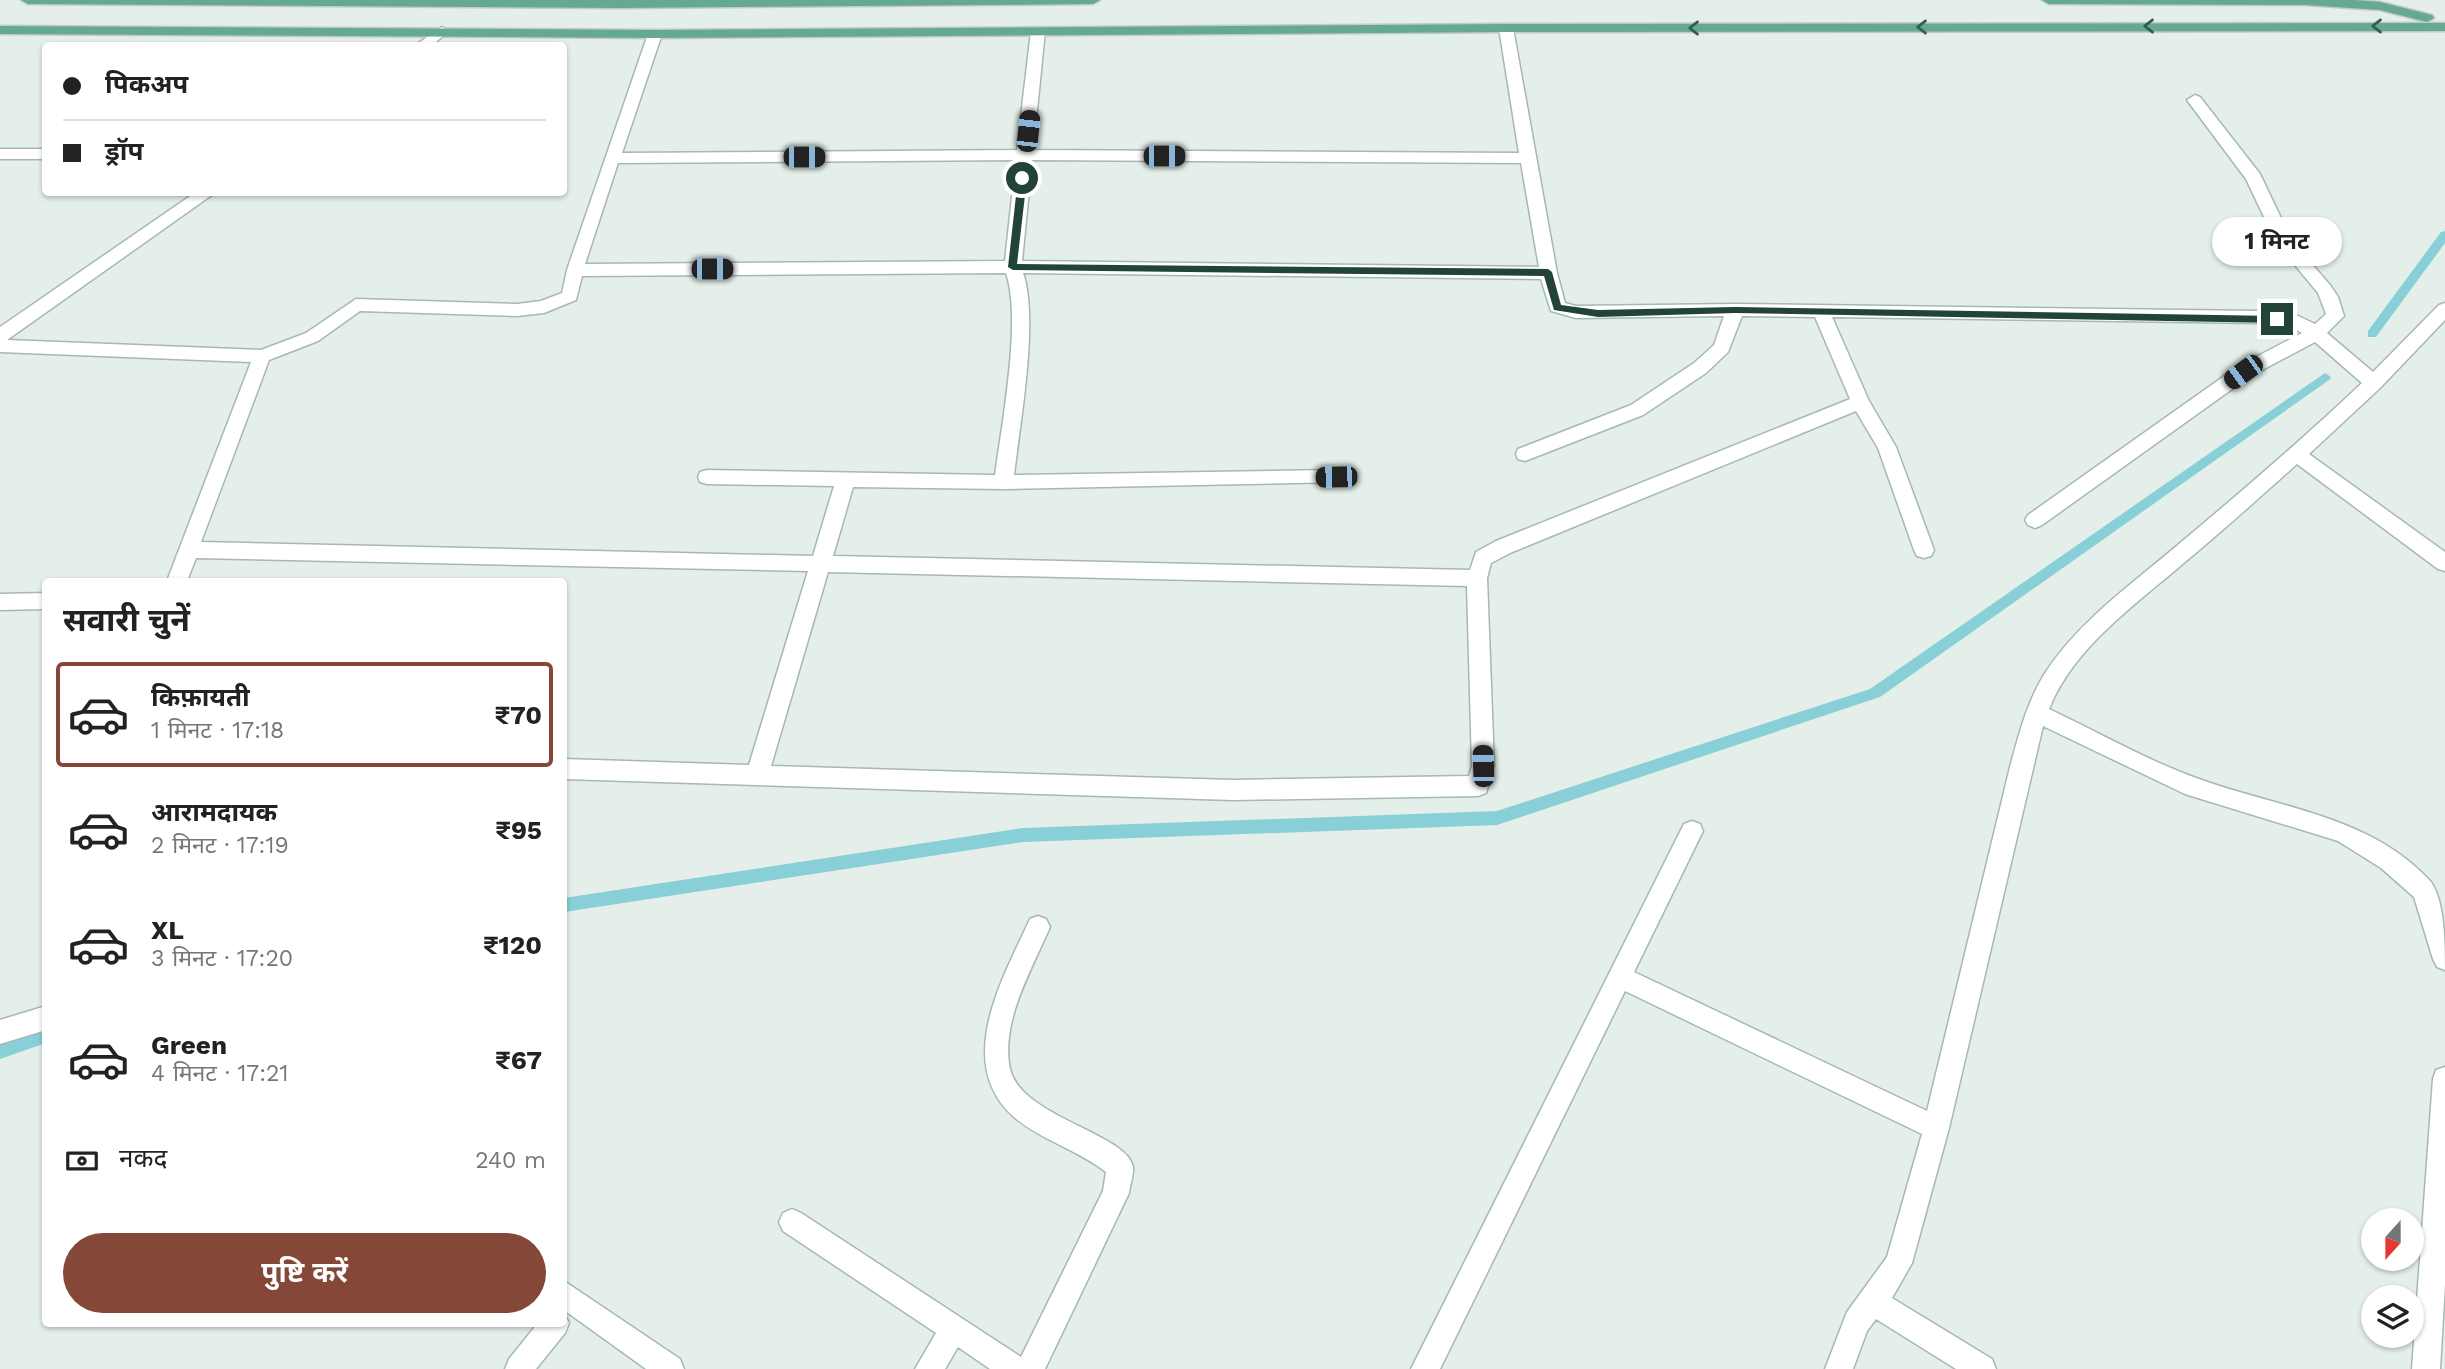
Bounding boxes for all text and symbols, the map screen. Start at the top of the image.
one-way arrow [2144,18,2154,34]
one-way arrow [2371,18,2382,34]
one-way arrow [1916,19,1927,35]
one-way arrow [1689,20,1699,36]
text: पिकअप [105,69,188,99]
car [1016,109,1041,153]
text: ड्रॉप [105,136,143,166]
car [1144,146,1186,167]
car [784,147,826,168]
route start [1006,162,1038,194]
callout: 1 मिनट [2212,218,2342,266]
text: 1 मिनट [2245,228,2309,255]
car [692,259,734,280]
route end [2261,303,2293,335]
car [2220,351,2267,393]
car [1315,466,1358,488]
text: सवारी चुनें [63,601,190,639]
text: किफ़ायती [151,682,250,712]
icon: car [67,683,130,746]
text: ₹70 [494,700,542,730]
text: 1 मिनट · 17:18 [151,717,284,744]
car [1472,745,1495,787]
text: आरामदायक [151,797,277,827]
icon: car [67,798,130,861]
text: ₹95 [495,815,542,845]
text: 2 मिनट · 17:19 [151,832,289,859]
icon: car [67,913,130,976]
text: XL [151,915,184,945]
text: ₹120 [483,930,542,960]
text: 3 मिनट · 17:20 [151,945,293,972]
icon: car [67,1028,130,1091]
text: Green [151,1030,227,1060]
text: ₹67 [495,1045,542,1075]
text: 4 मिनट · 17:21 [151,1060,288,1087]
icon: cash [63,1142,101,1180]
text: नकद [119,1143,167,1173]
text: 240 m [475,1147,546,1174]
north arrow [2361,1208,2424,1270]
map controls [2361,1208,2424,1348]
button: पुष्टि करें [63,1233,546,1313]
button: layers [2361,1285,2424,1348]

